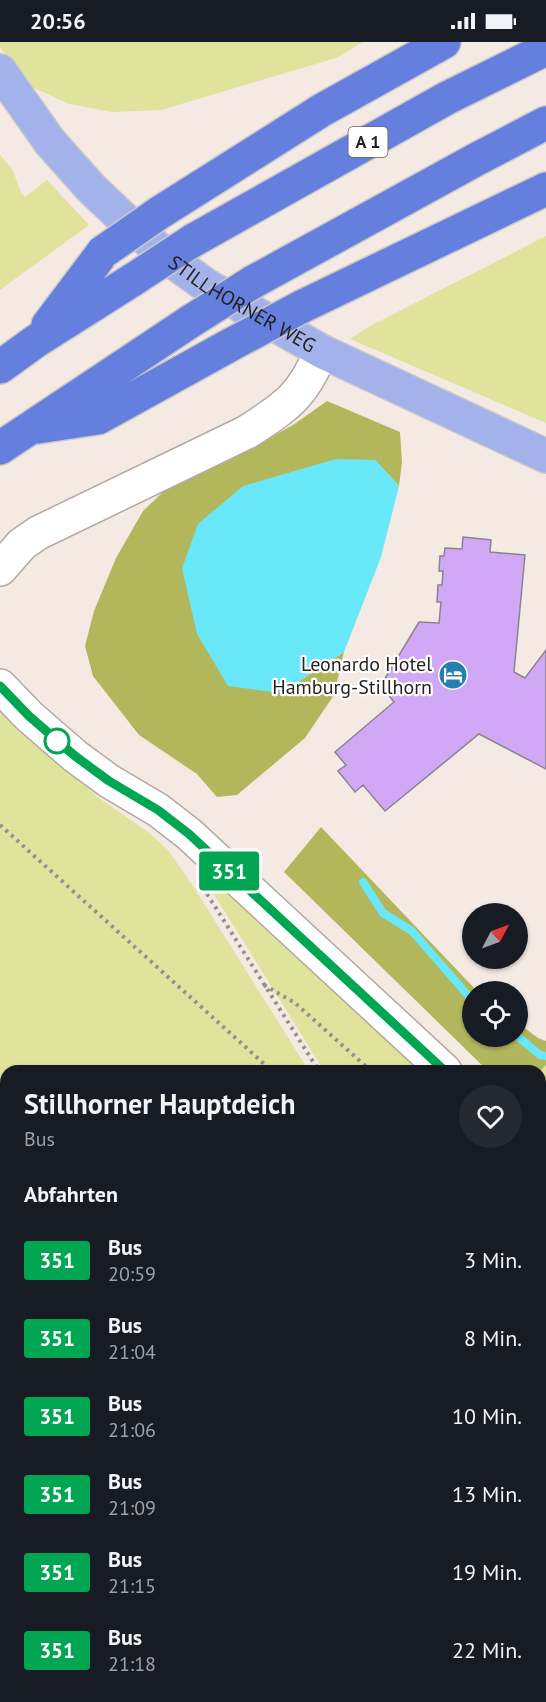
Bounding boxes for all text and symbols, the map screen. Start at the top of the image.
text: 20:56 [30,7,86,35]
road number: A 1 [348,127,388,157]
street label: STILLHORNER WEG [163,249,321,358]
place label: Leonardo Hotel Hamburg-Stillhorn [272,651,432,700]
hotel icon: Leonardo Hotel Hamburg-Stillhorn [437,659,469,691]
unlabelled marker [44,728,70,754]
line badge: 351 [194,852,264,890]
text: 351 [211,858,247,885]
north arrow [462,903,528,969]
map controls [462,903,528,1047]
button: locate [462,981,528,1047]
text: Stillhorner Hauptdeich [24,1085,295,1122]
button: heart [459,1085,522,1148]
text: Bus [24,1126,55,1152]
text: Abfahrten [24,1180,118,1208]
text: Bus [108,1233,142,1261]
text: 3 Min. [464,1246,522,1274]
text: 351 [39,1247,75,1274]
text: 20:59 [108,1261,156,1287]
text: Bus [108,1311,142,1339]
text: 8 Min. [464,1324,522,1352]
text: 351 [39,1325,75,1352]
text: 21:04 [108,1339,156,1365]
text: Bus [108,1389,142,1417]
text: 10 Min. [452,1402,522,1430]
text: 351 [39,1403,75,1430]
text: 21:06 [108,1417,156,1443]
text: Bus [108,1467,142,1495]
text: 13 Min. [452,1480,522,1508]
text: 351 [39,1481,75,1508]
text: 21:09 [108,1495,156,1521]
text: Bus [108,1545,142,1573]
text: 19 Min. [452,1558,522,1586]
text: 351 [39,1559,75,1586]
text: 21:15 [108,1573,156,1599]
text: Bus [108,1623,142,1651]
text: 22 Min. [452,1636,522,1664]
text: 351 [39,1637,75,1664]
text: 21:18 [108,1651,156,1677]

